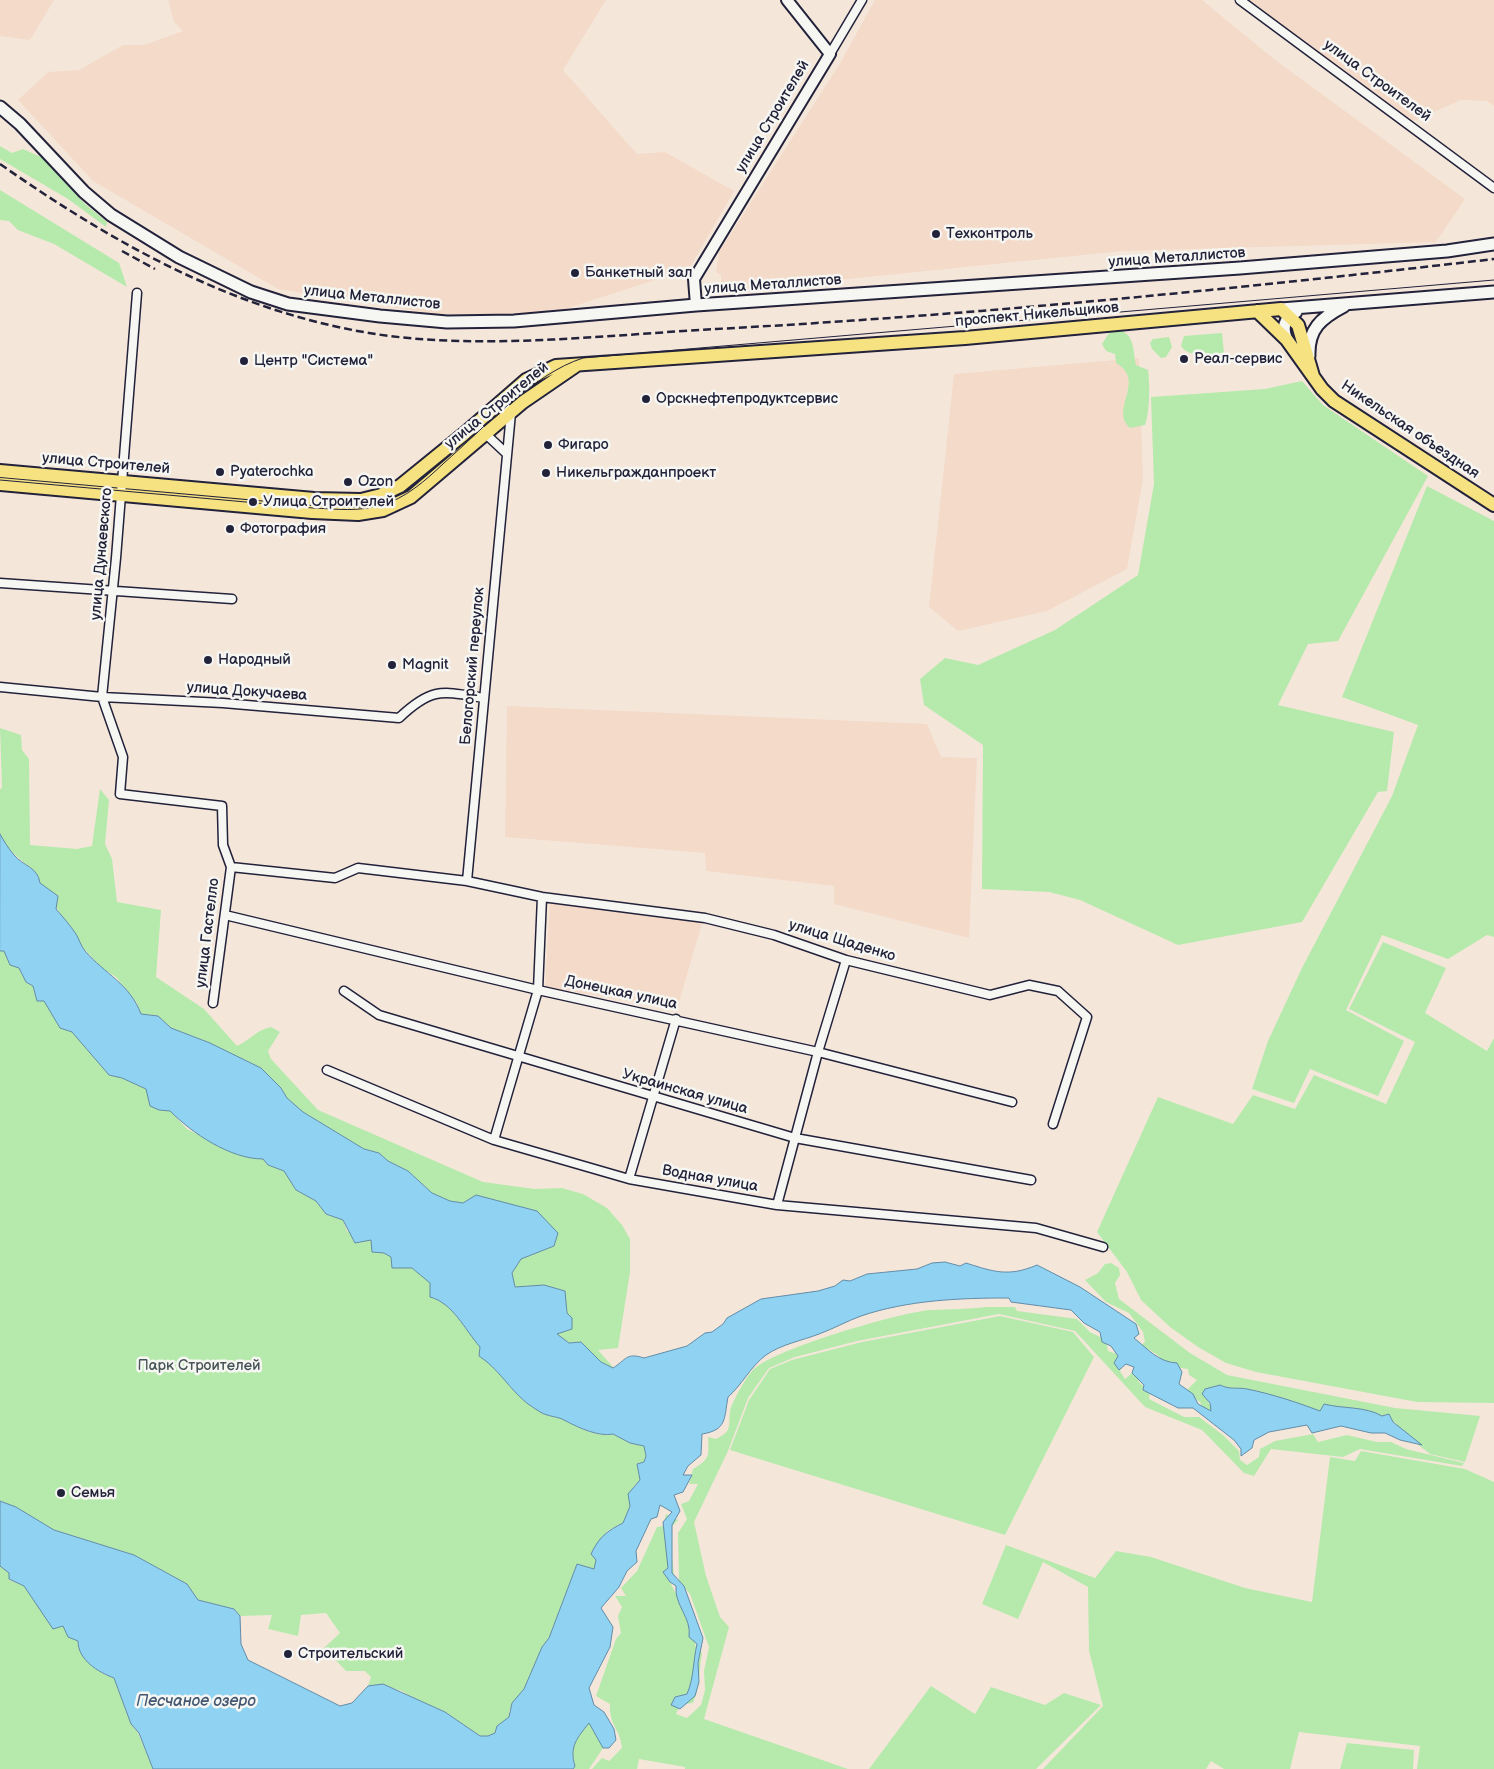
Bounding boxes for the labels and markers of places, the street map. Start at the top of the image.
place label: Техконтроль [946,225,1033,243]
marker: Техконтроль [930,228,942,240]
place label: Банкетный зал [585,264,693,282]
marker: Банкетный зал [569,267,581,279]
place label: Реал-сервис [1194,350,1282,368]
place label: Центр "Система" [254,352,373,370]
marker: Реал-сервис [1178,353,1190,365]
marker: Центр "Система" [238,355,250,367]
place label: Орскнефтепродуктсервис [656,390,838,408]
marker: Орскнефтепродуктсервис [640,393,652,405]
place label: Фигаро [558,436,609,454]
marker: Фигаро [542,439,554,451]
place label: Pyaterochka [230,463,313,481]
place label: Никельгражданпроект [556,464,716,482]
marker: Pyaterochka [214,466,226,478]
marker: Никельгражданпроект [540,467,552,479]
place label: Ozon [358,473,393,491]
marker: Ozon [342,476,354,488]
place label: Улица Строителей [263,493,394,511]
marker: Улица Строителей [247,496,259,508]
place label: Фотография [240,520,326,538]
marker: Фотография [224,523,236,535]
place label: Народный [218,651,291,669]
marker: Народный [202,654,214,666]
place label: Magnit [402,656,449,674]
marker: Magnit [386,659,398,671]
place label: Семья [71,1484,115,1502]
marker: Семья [55,1487,67,1499]
place label: Строительский [298,1645,403,1663]
marker: Строительский [282,1648,294,1660]

